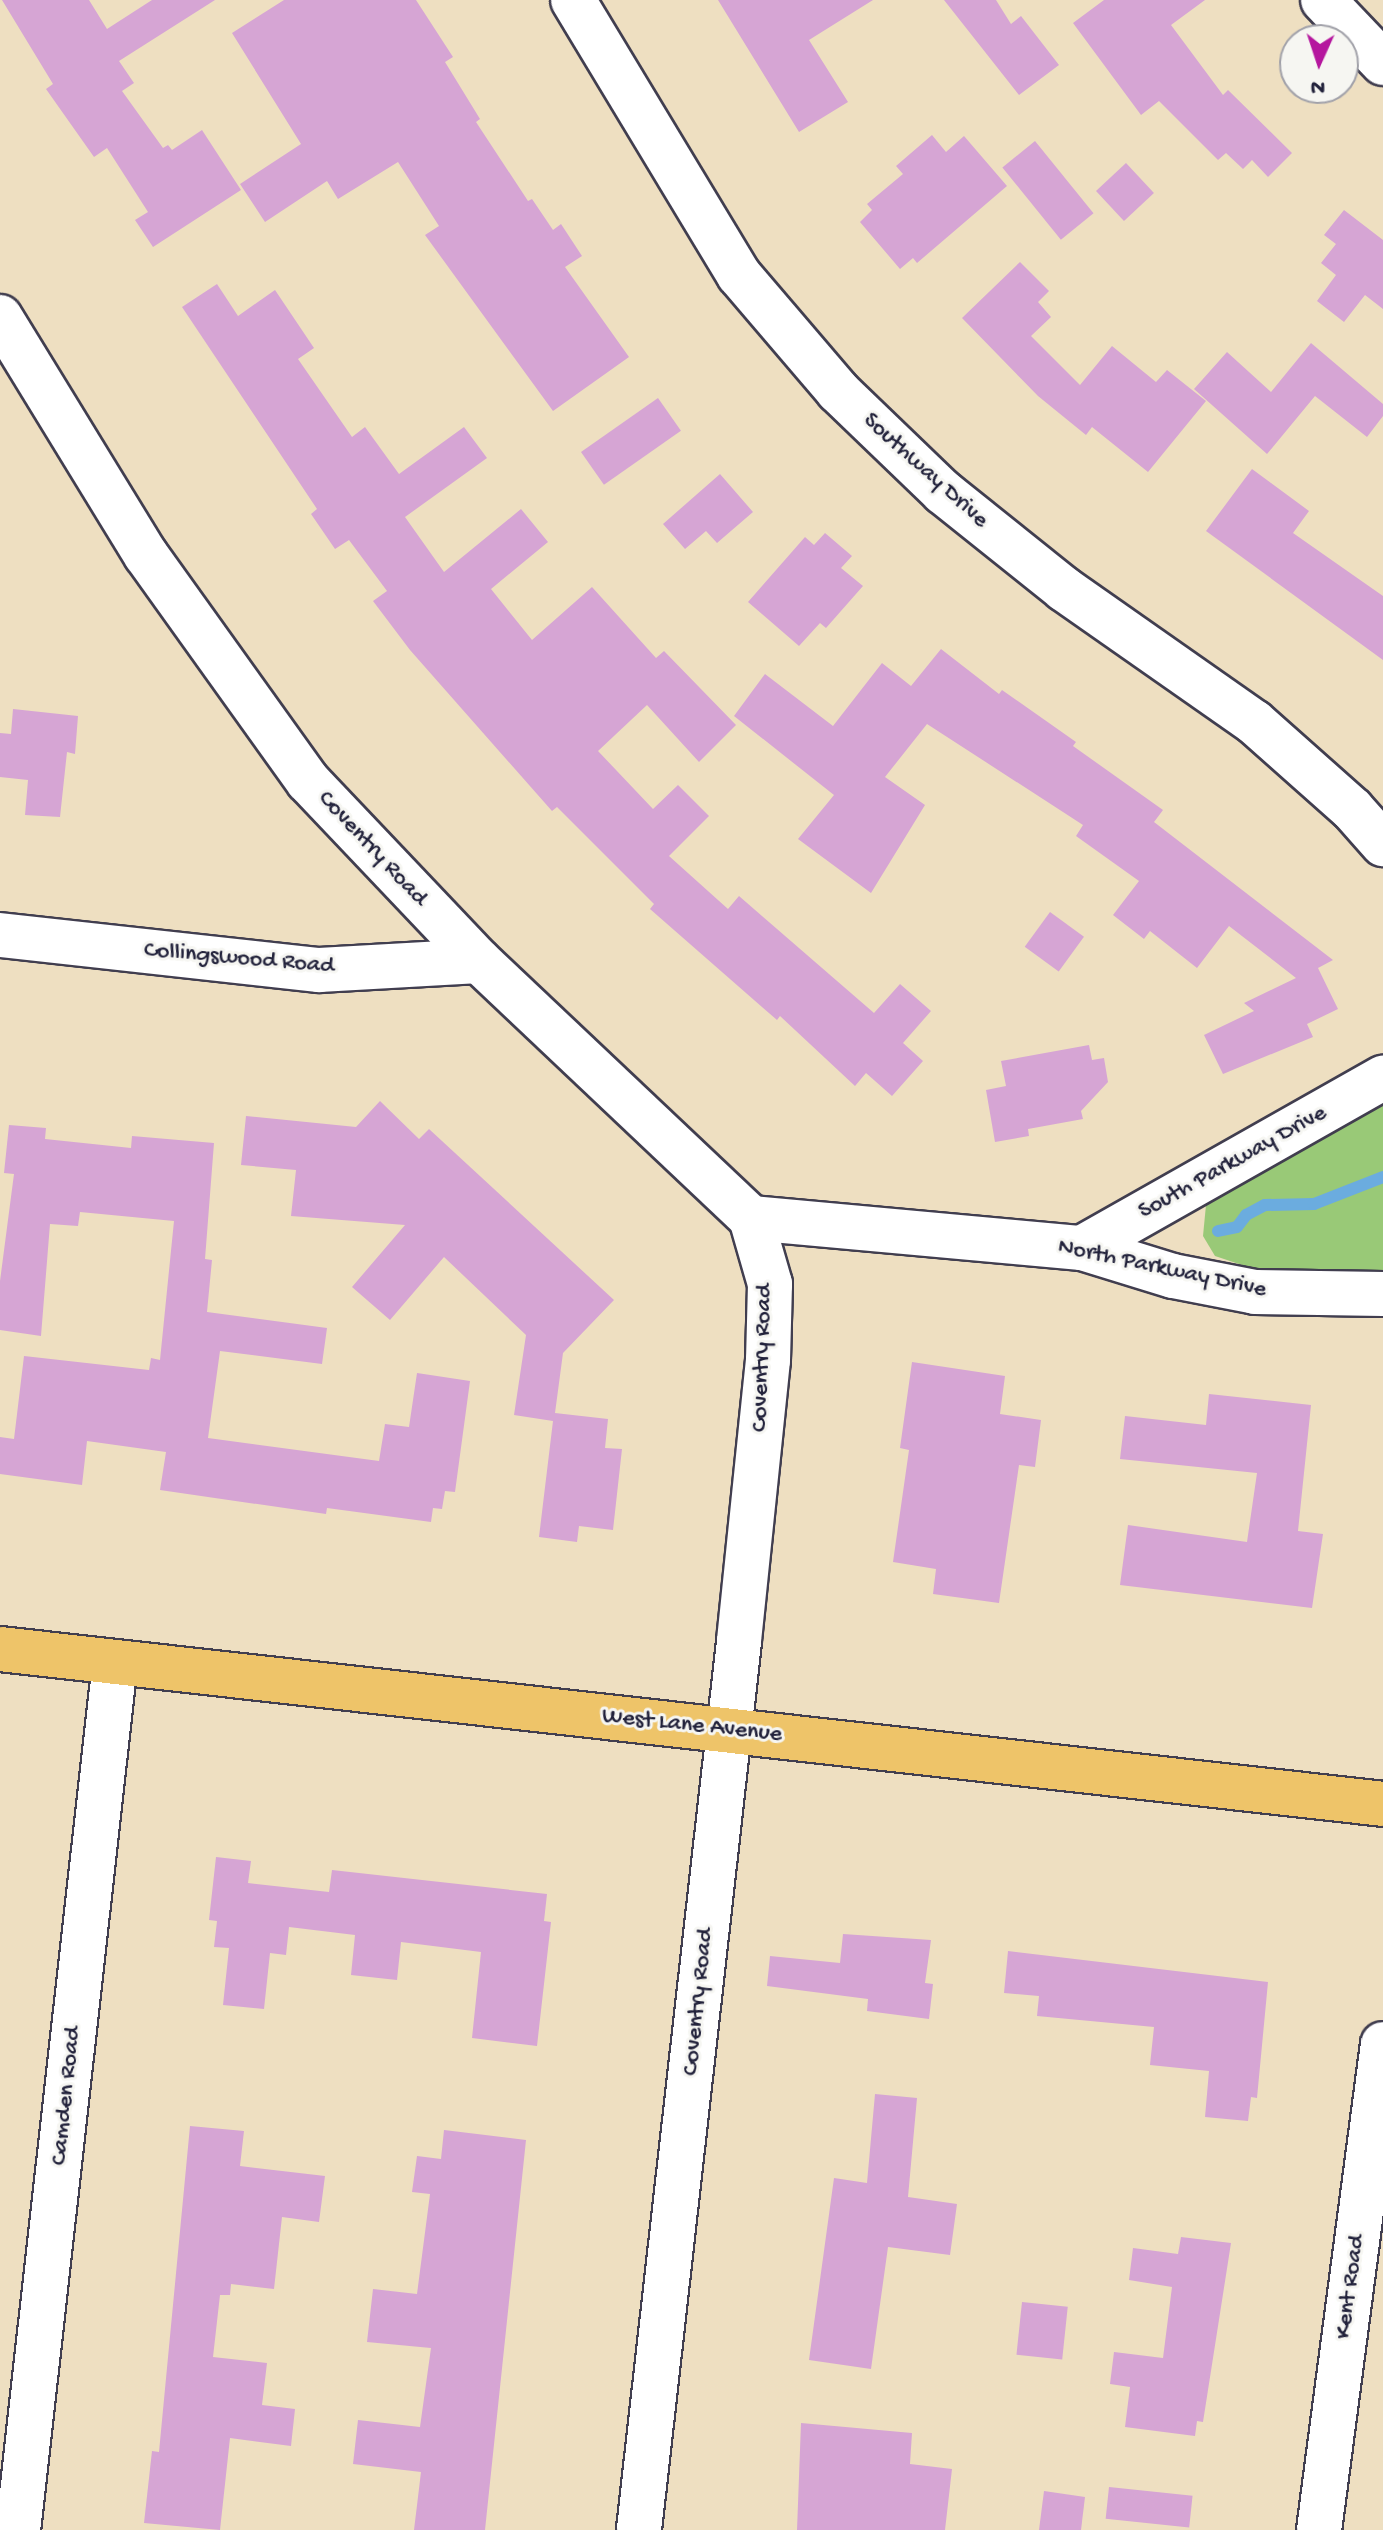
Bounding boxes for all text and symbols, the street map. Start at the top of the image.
north arrow [1279,24,1359,104]
text: N [1310,73,1326,99]
street label: Southway Drive [856,407,994,535]
street label: Coventry Road [311,785,433,913]
street label: Collingswood Road [143,936,335,982]
street label: South Parkway Drive [1134,1099,1332,1227]
street label: North Parkway Drive [1055,1233,1269,1305]
street label: Coventry Road [746,1284,780,1432]
street label: West Lane Avenue [601,1702,783,1750]
street label: Coventry Road [677,1927,721,2077]
street label: Camden Road [45,2025,89,2167]
street label: Kent Road [1329,2233,1373,2341]

